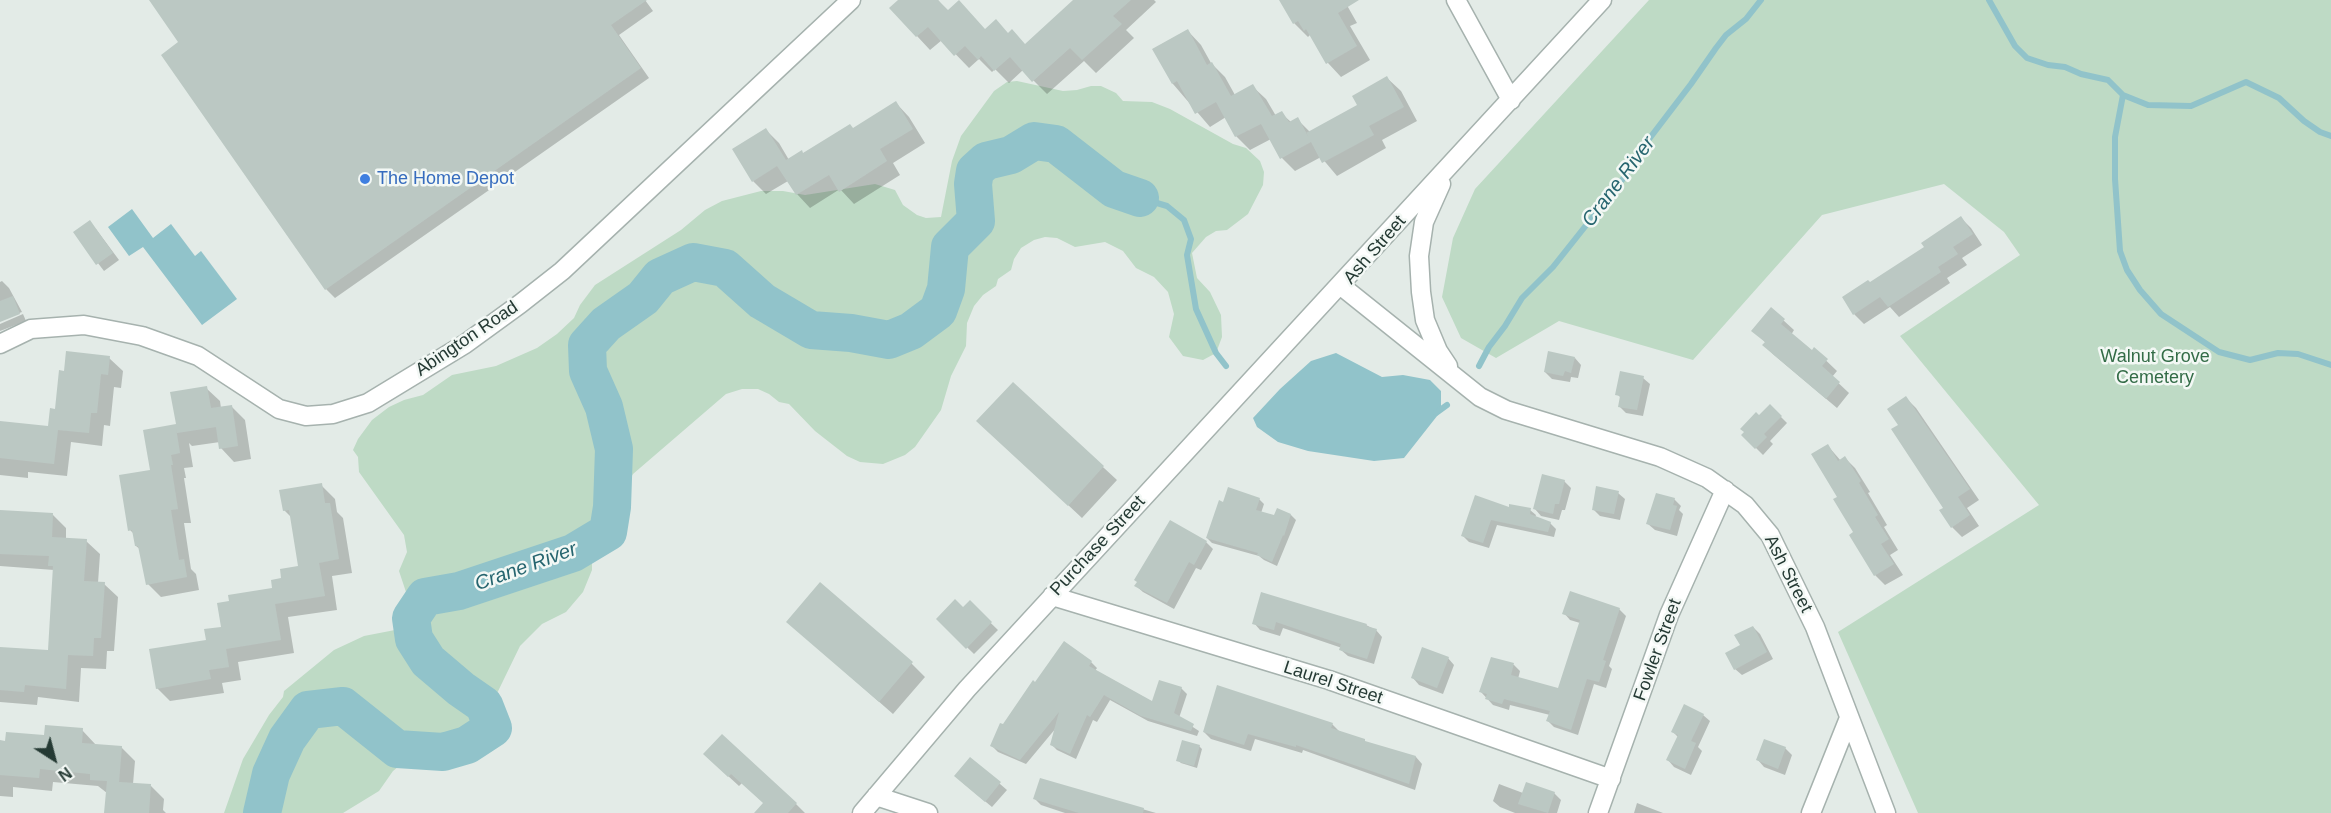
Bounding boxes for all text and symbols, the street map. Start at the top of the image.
water label: Crane River [1577,132,1661,232]
place label: The Home Depot [377,168,514,190]
marker: The Home Depot [358,172,372,186]
street label: Ash Street [1339,211,1411,289]
street label: Abington Road [412,297,522,381]
park label: Walnut Grove Cemetery [2100,346,2210,388]
street label: Purchase Street [1046,491,1150,601]
street label: Ash Street [1759,532,1817,616]
water label: Crane River [472,537,580,597]
street label: Fowler Street [1630,596,1686,704]
street label: Laurel Street [1281,657,1385,709]
north arrow [24,729,84,789]
text: N [55,764,75,784]

